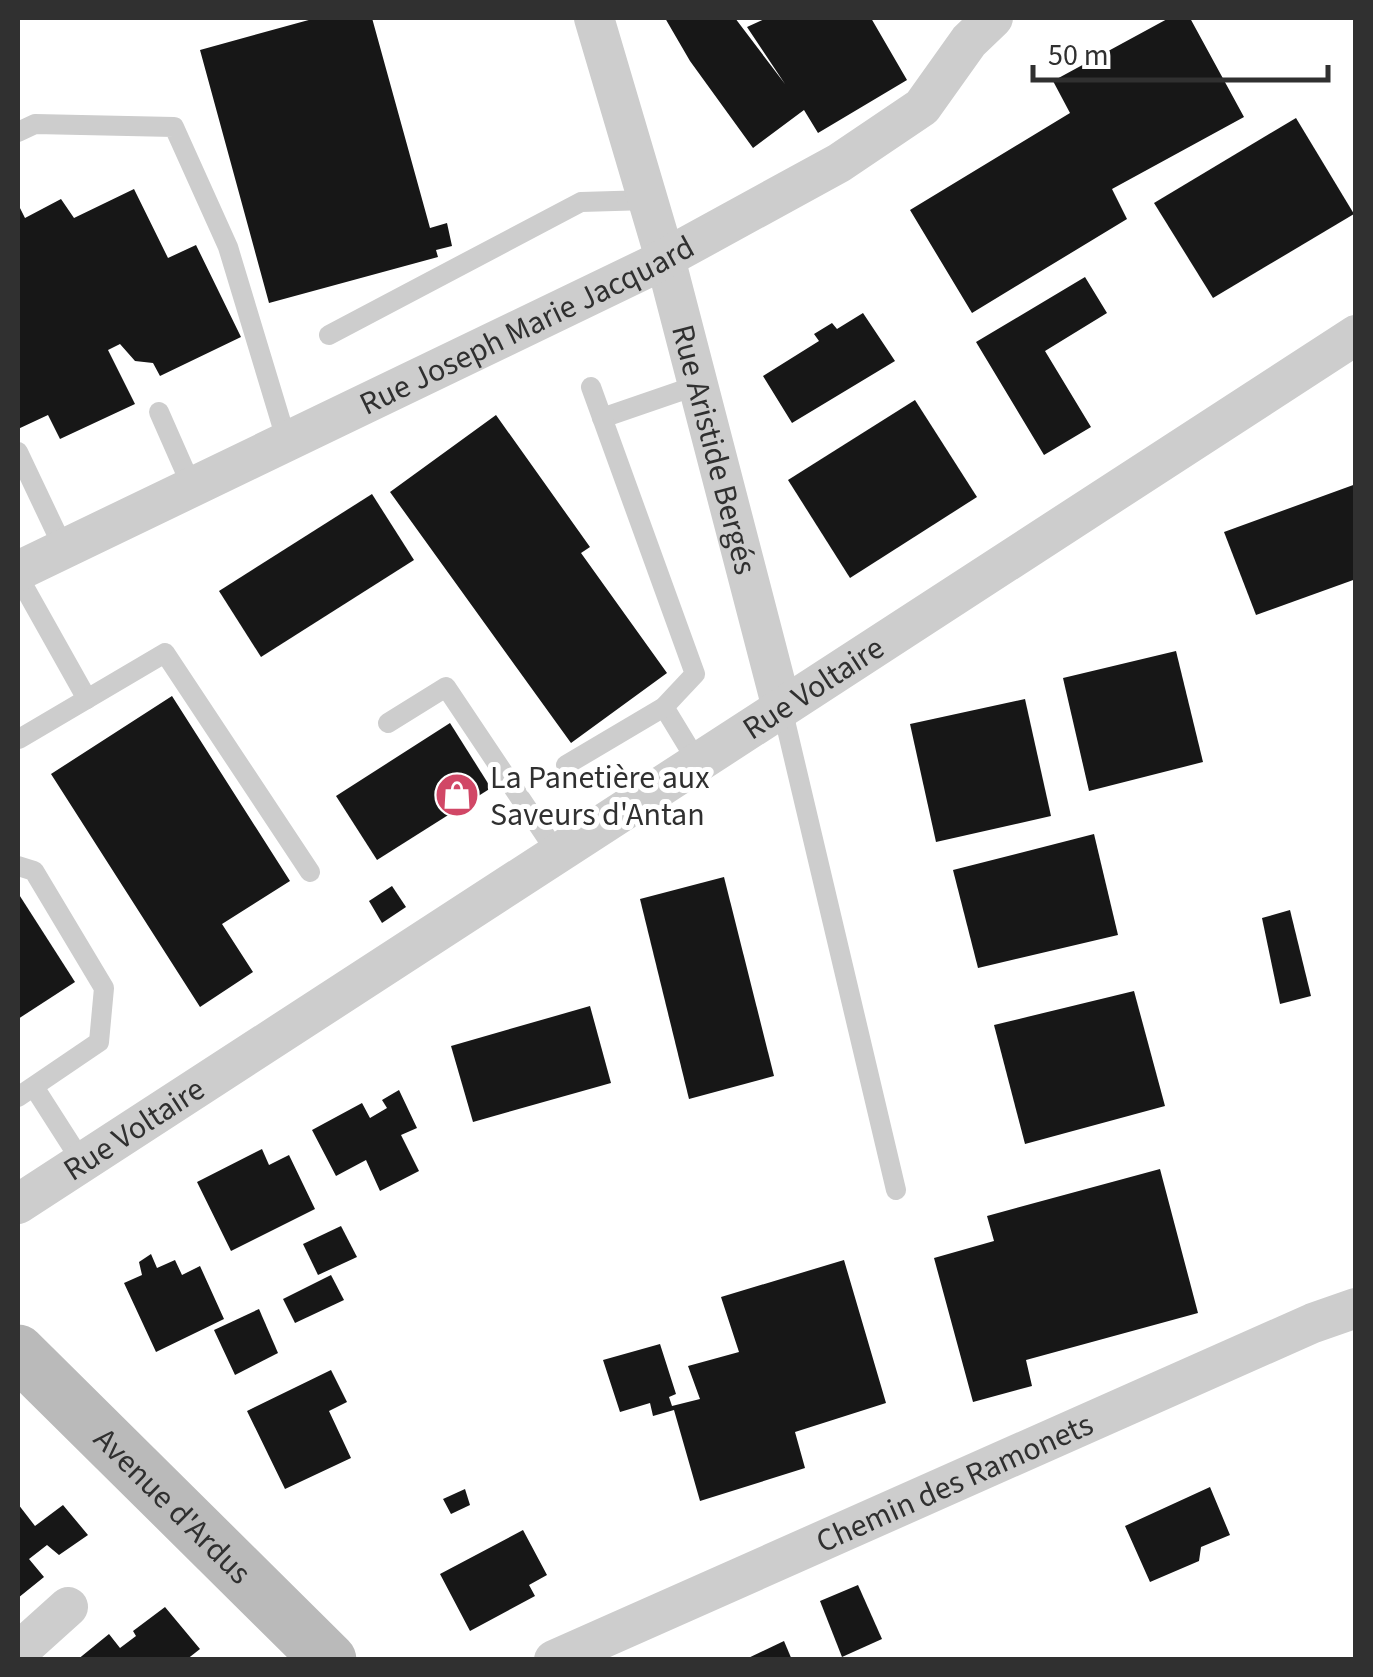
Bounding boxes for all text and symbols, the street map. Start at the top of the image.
scale bar [1033,20,1328,82]
text: 50 m [1048,34,1109,77]
street label: Rue Joseph Marie Jacquard [352,225,703,427]
street label: Rue Aristide Bergés [659,320,768,579]
street label: Rue Voltaire [734,626,893,751]
place label: La Panetière aux Saveurs d'Antan [490,755,709,838]
shop icon: La Panetière aux Saveurs d'Antan [434,772,480,818]
street label: Rue Voltaire [55,1067,214,1193]
street label: Chemin des Ramonets [809,1402,1100,1565]
street label: Avenue d'Ardus [83,1417,262,1595]

